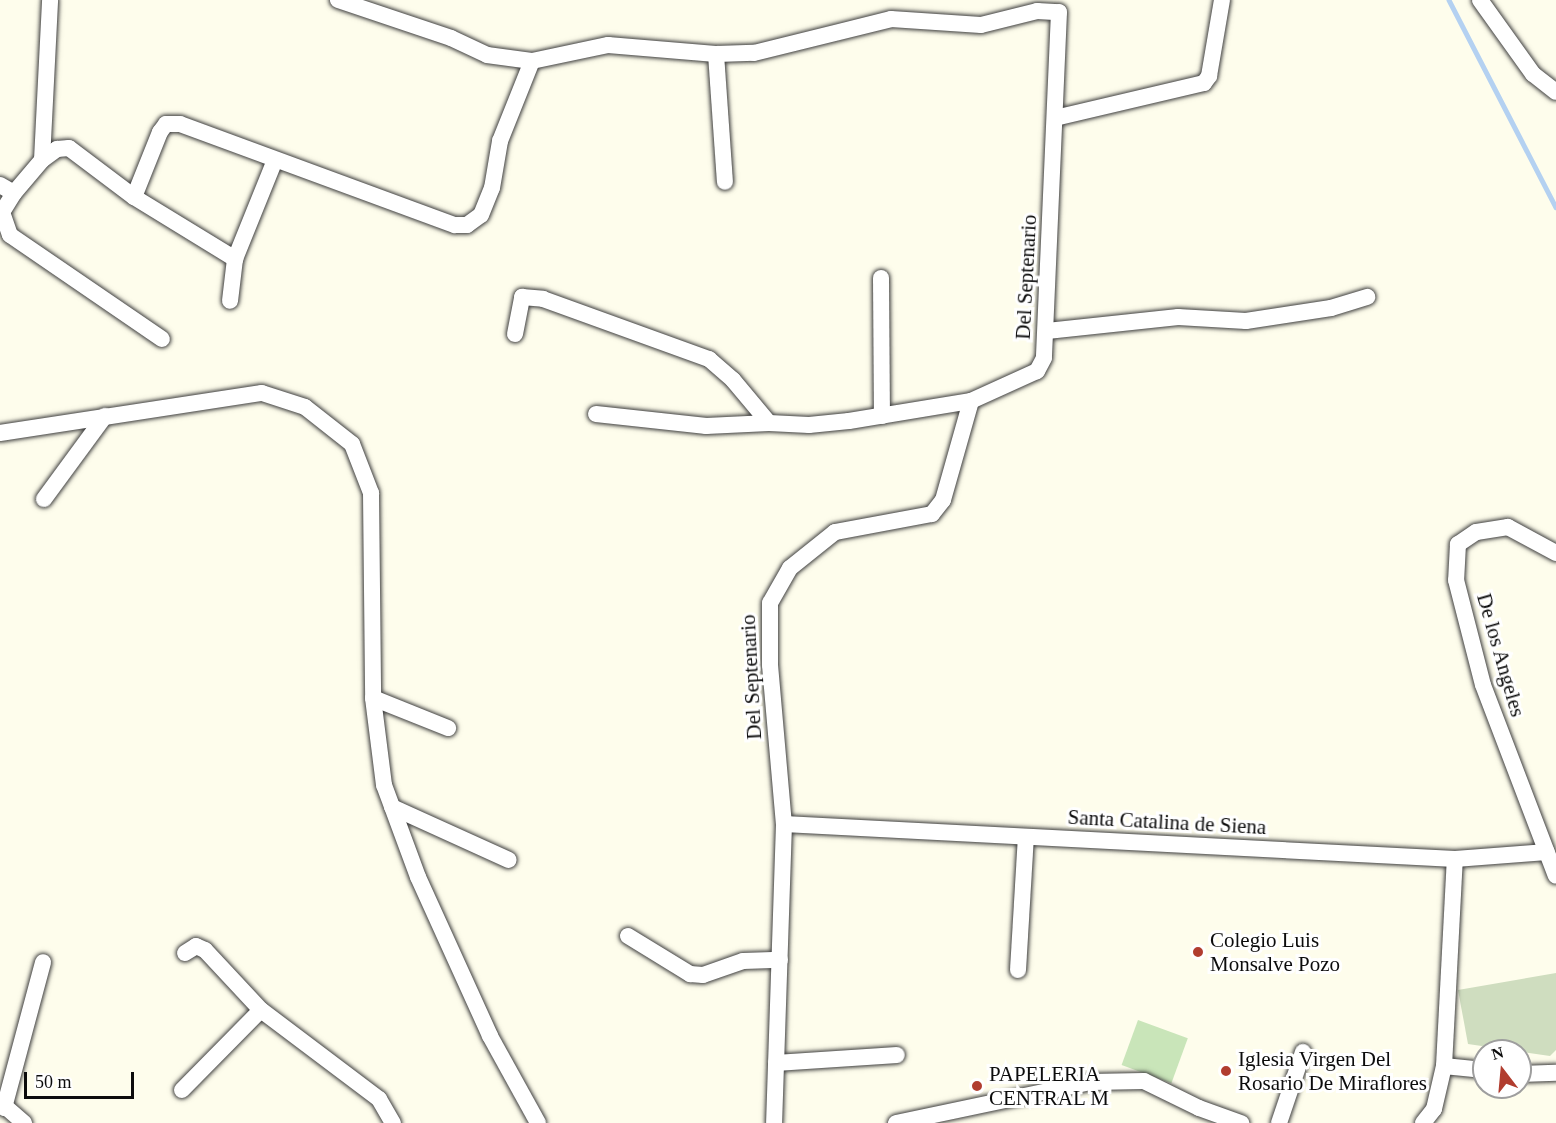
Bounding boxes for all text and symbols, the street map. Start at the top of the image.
street label: Del Septenario [1010,214,1042,340]
street label: De los Angeles [1471,590,1531,720]
street label: Del Septenario [735,614,767,740]
street label: Santa Catalina de Siena [1067,804,1267,840]
place label: Colegio Luis Monsalve Pozo [1210,927,1340,977]
marker: Colegio Luis Monsalve Pozo [1191,945,1205,959]
north arrow [1472,1039,1532,1099]
text: N [1490,1043,1505,1063]
place label: Iglesia Virgen Del Rosario De Miraflores [1238,1046,1427,1096]
scale bar [27,1060,136,1098]
place label: PAPELERIA CENTRAL M [989,1061,1110,1111]
marker: Iglesia Virgen Del Rosario De Miraflores [1219,1064,1233,1078]
text: 50 m [35,1072,72,1092]
marker: PAPELERIA CENTRAL M [970,1079,984,1093]

